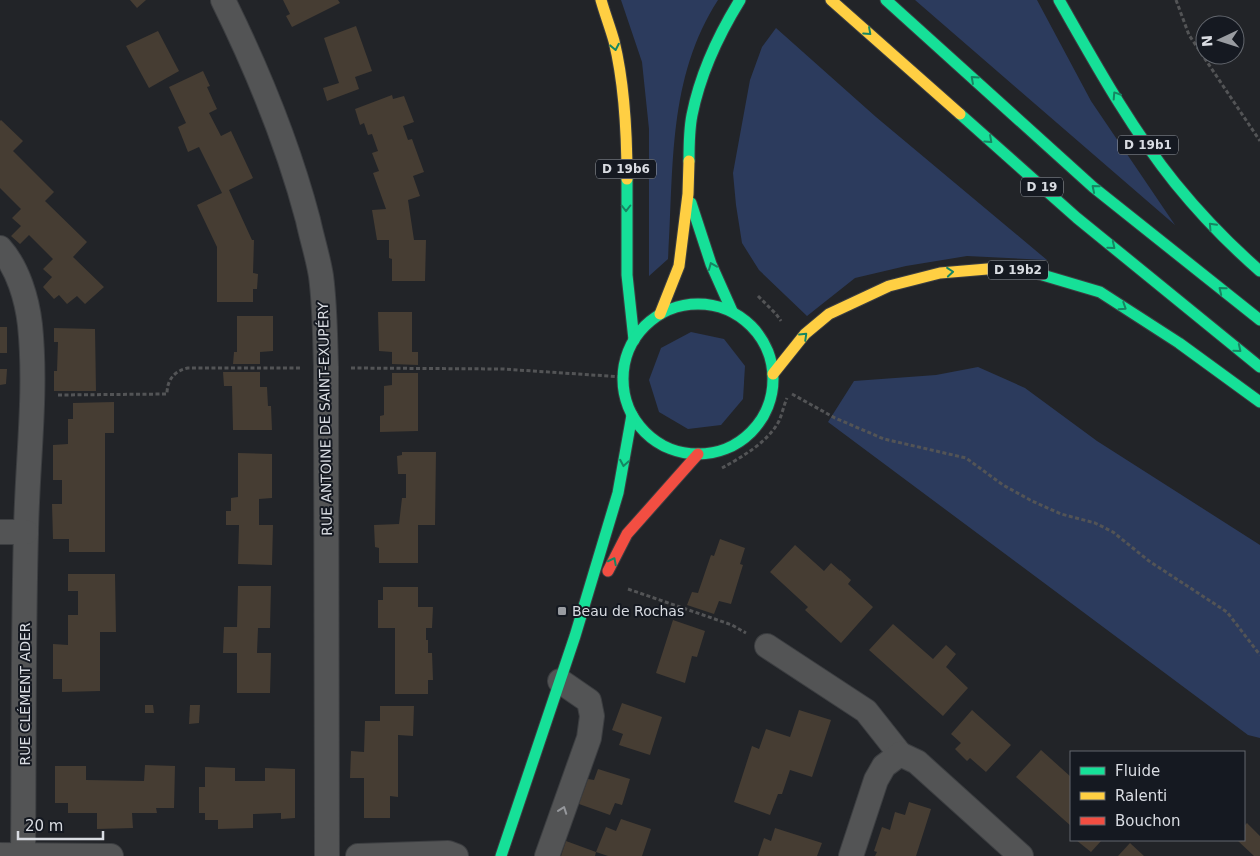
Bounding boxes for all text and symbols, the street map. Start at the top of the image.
north arrow [1195,15,1245,65]
one-way arrow [862,27,871,36]
text: N [1199,35,1215,47]
one-way arrow [609,42,619,51]
one-way arrow [971,76,980,85]
one-way arrow [1112,92,1122,101]
one-way arrow [984,134,993,143]
road number: D 19b1 [1118,136,1178,154]
road number: D 19b6 [596,160,656,178]
road number: D 19 [1021,178,1063,196]
one-way arrow [1092,185,1101,194]
one-way arrow [621,205,631,213]
one-way arrow [1209,222,1218,231]
one-way arrow [1106,241,1115,249]
road number: D 19b2 [988,260,1048,280]
one-way arrow [708,263,718,271]
one-way arrow [947,267,955,278]
one-way arrow [1219,287,1228,295]
one-way arrow [1117,301,1126,310]
street label: RUE ANTOINE DE SAINT-EXUPÉRY [315,302,335,536]
one-way arrow [798,333,807,342]
one-way arrow [1232,343,1241,351]
one-way arrow [619,459,629,468]
one-way arrow [607,557,617,566]
place label: Beau de Rochas [572,603,684,619]
marker: Beau de Rochas [556,605,568,617]
street label: RUE CLÉMENT ADER [17,622,33,766]
legend [1070,751,1245,841]
text: Fluide [1115,762,1160,780]
text: Ralenti [1115,787,1167,805]
one-way arrow [557,806,567,815]
scale bar [18,808,102,840]
text: Bouchon [1115,812,1180,830]
text: 20 m [25,817,63,835]

